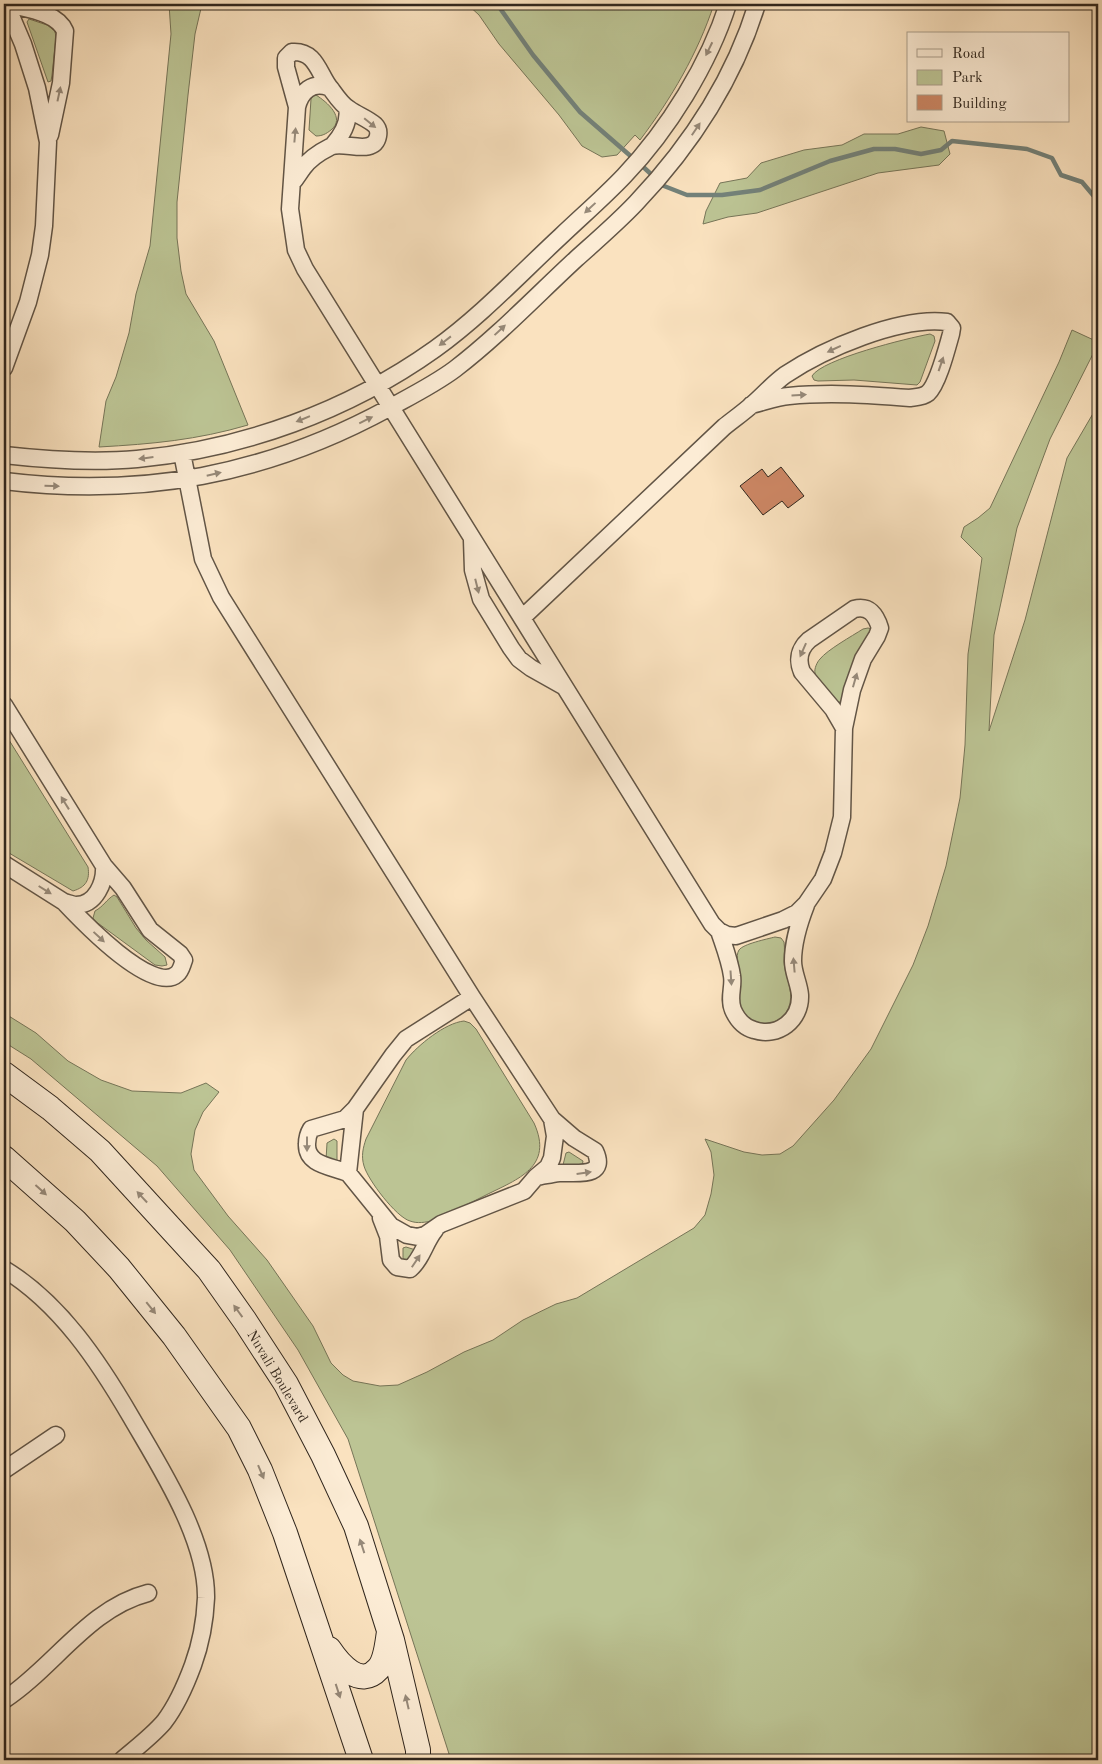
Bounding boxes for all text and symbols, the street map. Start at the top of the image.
legend [907,32,1070,122]
one-way arrow [705,42,713,56]
text: Road [952,47,986,62]
text: Park [952,71,983,86]
one-way arrow [55,86,63,102]
text: Building [952,97,1007,112]
one-way arrow [364,117,377,128]
one-way arrow [691,122,701,135]
one-way arrow [292,126,300,142]
one-way arrow [585,202,597,214]
one-way arrow [494,324,506,336]
one-way arrow [438,336,452,346]
one-way arrow [827,345,841,353]
one-way arrow [937,356,945,371]
one-way arrow [791,391,807,399]
one-way arrow [295,415,310,423]
one-way arrow [359,416,373,424]
one-way arrow [137,454,153,462]
one-way arrow [206,470,221,478]
one-way arrow [44,483,60,491]
one-way arrow [473,579,481,594]
one-way arrow [798,643,806,657]
one-way arrow [851,673,859,688]
one-way arrow [60,797,70,810]
one-way arrow [39,885,52,895]
one-way arrow [92,931,104,943]
one-way arrow [790,956,798,972]
one-way arrow [728,971,736,987]
one-way arrow [303,1136,311,1152]
one-way arrow [576,1168,592,1176]
one-way arrow [34,1184,46,1196]
one-way arrow [136,1191,148,1203]
one-way arrow [411,1254,421,1268]
one-way arrow [146,1301,157,1314]
one-way arrow [233,1304,243,1317]
street label: Nuvali Boulevard [244,1328,310,1425]
one-way arrow [257,1465,265,1479]
one-way arrow [358,1539,366,1554]
one-way arrow [335,1684,342,1699]
one-way arrow [403,1695,411,1710]

